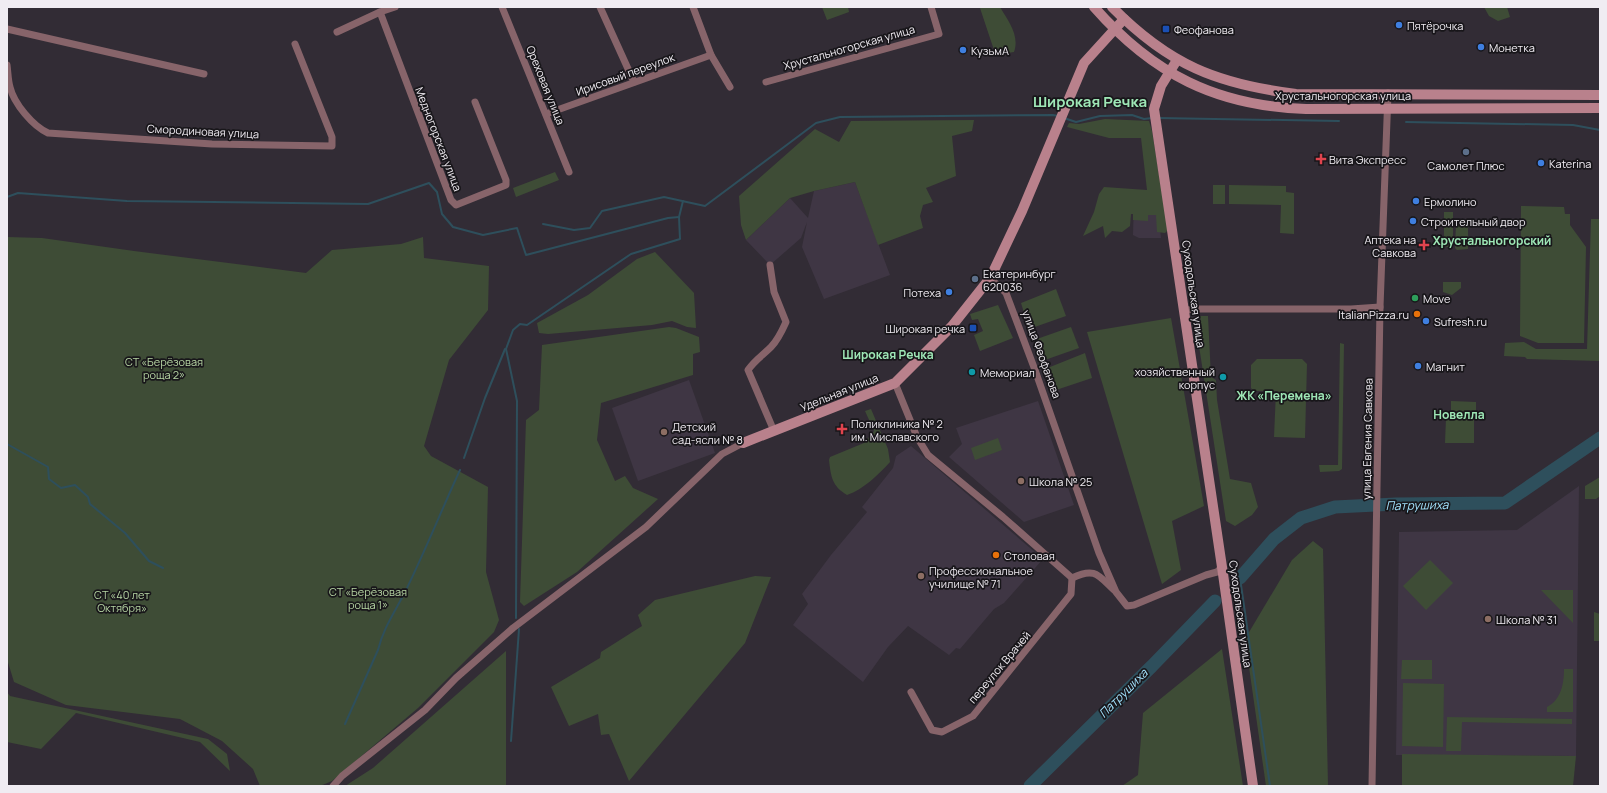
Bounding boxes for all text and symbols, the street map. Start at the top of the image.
place label: Пятёрочка [1407,18,1463,33]
marker: Пятёрочка [1394,20,1404,30]
street label: Хрустальногорская улица [782,21,916,73]
place label: Феофанова [1174,22,1234,37]
marker: Феофанова [1161,24,1171,34]
place label: Монетка [1489,40,1535,55]
marker: Монетка [1476,42,1486,52]
street label: Ореховая улица [523,43,569,127]
place label: КузьмА [971,43,1009,58]
marker: КузьмА [958,45,968,55]
street label: Ирисовый переулок [574,49,677,99]
street label: Медногорская улица [412,85,466,193]
street label: Хрустальногорская улица [1275,88,1411,103]
district label: Широкая Речка [1033,91,1147,112]
street label: Смородиновая улица [147,121,259,141]
marker: Самолет Плюс [1461,147,1471,157]
place label: Вита Экспресс [1329,152,1406,167]
marker: Вита Экспресс [1316,154,1326,164]
place label: Katerina [1549,156,1591,171]
place label: Самолет Плюс [1427,158,1505,173]
marker: Katerina [1536,158,1546,168]
place label: Ермолино [1424,194,1477,209]
marker: Ермолино [1411,196,1421,206]
place label: Строительный двор [1421,214,1526,229]
marker: Строительный двор [1408,216,1418,226]
place label: Аптека на Савкова [1364,232,1416,260]
district label: Хрустальногорский [1433,232,1551,249]
street label: Суходольская улица [1179,239,1209,349]
marker: Аптека на Савкова [1419,240,1429,250]
place label: Екатеринбург 620036 [983,266,1056,294]
marker: Екатеринбург 620036 [970,274,980,284]
place label: Потеха [904,285,941,300]
marker: Потеха [944,287,954,297]
place label: Move [1423,291,1451,306]
marker: Move [1410,293,1420,303]
place label: ItalianPizza.ru [1338,307,1409,322]
street label: улица Феофанова [1019,308,1065,400]
marker: ItalianPizza.ru [1412,309,1422,319]
place label: Sufresh.ru [1434,314,1487,329]
marker: Sufresh.ru [1421,316,1431,326]
place label: Широкая речка [885,321,965,336]
marker: Широкая речка [968,323,978,333]
district label: Широкая Речка [842,346,934,363]
park label: СТ «Берёзовая роща 2» [125,354,203,382]
place label: Магнит [1426,359,1465,374]
marker: Магнит [1413,361,1423,371]
place label: хозяйственный корпус [1135,364,1215,392]
place label: Мемориал [980,365,1035,380]
marker: Мемориал [967,367,977,377]
street label: Удельная улица [798,369,880,415]
marker: хозяйственный корпус [1218,372,1228,382]
street label: улица Евгения Савкова [1358,378,1376,500]
district label: ЖК «Перемена» [1236,387,1332,404]
district label: Новелла [1433,406,1485,423]
place label: Поликлиника № 2 им. Миславского [851,416,943,444]
place label: Детский сад-ясли № 8 [672,419,743,447]
marker: Поликлиника № 2 им. Миславского [836,423,848,435]
marker: Детский сад-ясли № 8 [659,427,669,437]
place label: Школа № 25 [1029,474,1092,489]
marker: Школа № 25 [1016,476,1026,486]
water label: Патрушиха [1385,496,1450,514]
place label: Столовая [1004,548,1055,563]
marker: Столовая [991,550,1001,560]
street label: Суходольская улица [1226,559,1256,669]
place label: Профессиональное училище № 71 [929,563,1033,591]
marker: Профессиональное училище № 71 [916,571,926,581]
park label: СТ «Берёзовая роща 1» [329,584,407,612]
park label: СТ «40 лет Октября» [94,587,150,615]
place label: Школа № 31 [1496,612,1557,627]
marker: Школа № 31 [1483,614,1493,624]
street label: переулок Врачей [964,628,1034,706]
water label: Патрушиха [1095,664,1152,721]

